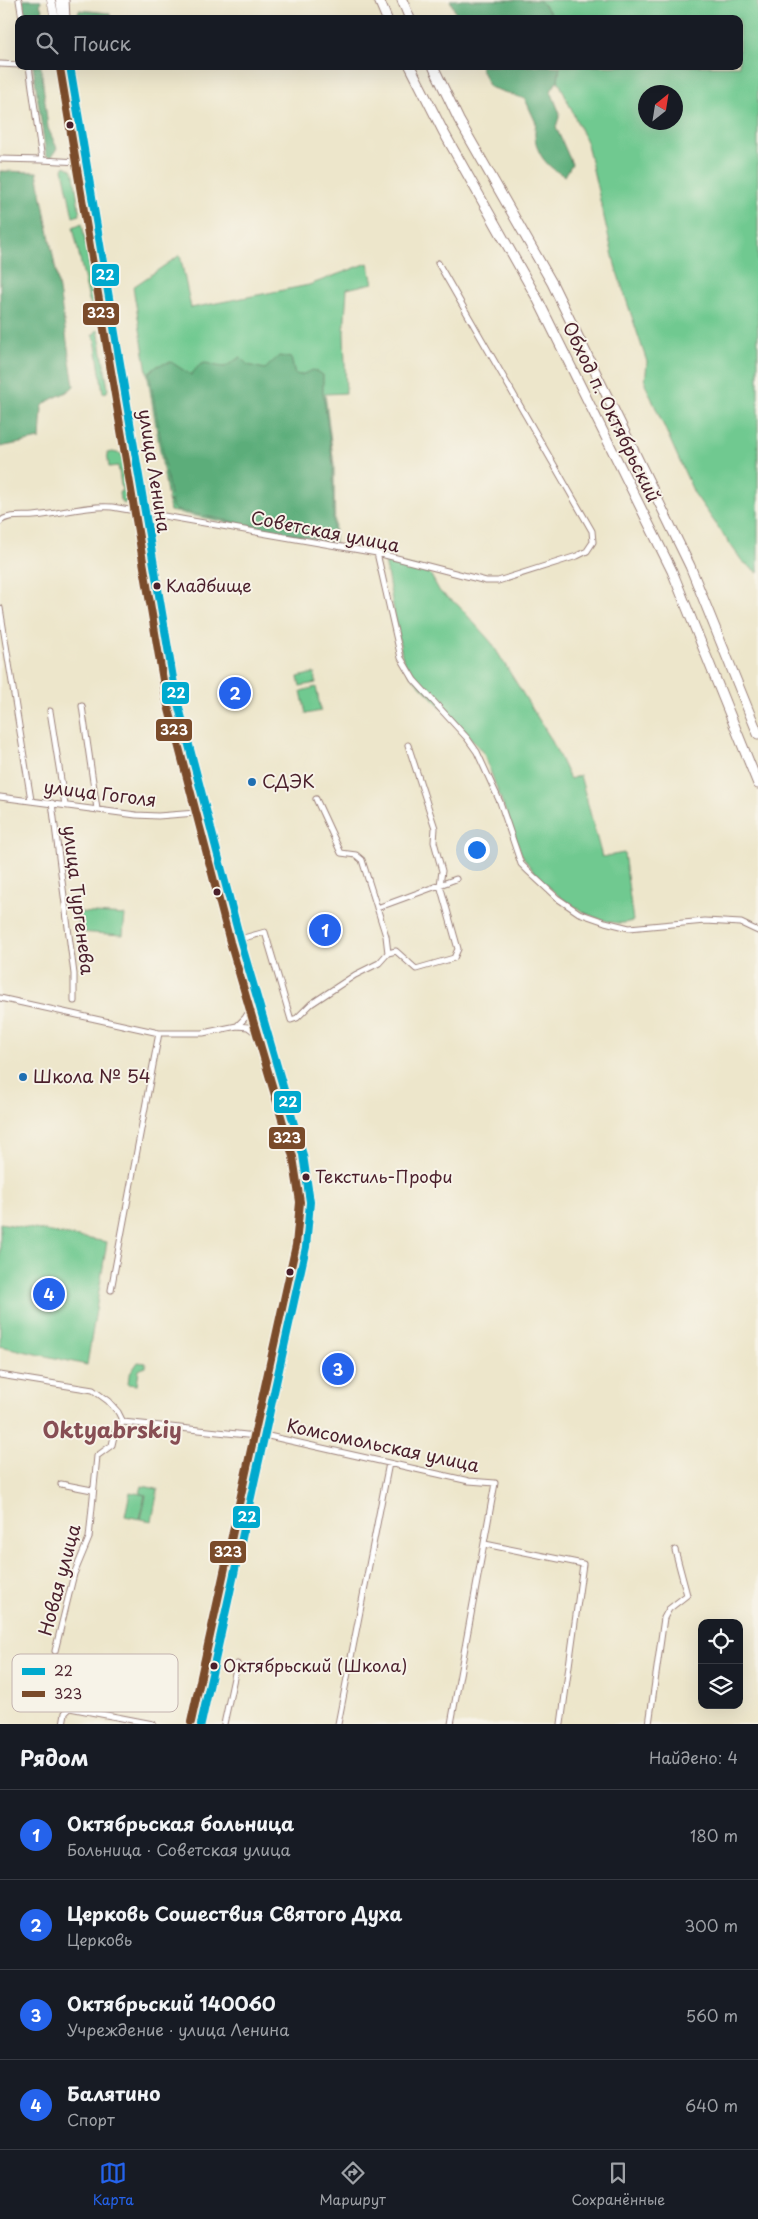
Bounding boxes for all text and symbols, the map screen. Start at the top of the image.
search box [15,15,743,70]
icon: search [33,29,61,57]
text: Поиск [73,29,131,57]
north arrow [638,85,683,130]
unlabelled marker [65,120,75,130]
line badge: 22 [91,263,120,287]
text: 22 [95,264,115,285]
line badge: 323 [82,302,120,326]
text: 323 [87,302,115,323]
street label: Обход п. Октябрьский [557,317,668,506]
street label: улица Ленина [132,407,179,535]
street label: Советская улица [249,503,403,558]
place label: Кладбище [166,572,252,598]
marker: Кладбище [152,581,162,591]
pin: 2 [219,674,251,712]
line badge: 22 [161,681,190,705]
text: 22 [166,682,186,703]
line badge: 323 [155,718,193,742]
text: 323 [160,719,188,740]
place label: СДЭК [262,767,315,794]
street label: улица Гоголя [42,772,158,813]
marker: СДЭК [246,776,258,788]
street label: улица Тургенева [57,824,102,977]
your location [464,837,490,863]
unlabelled marker [212,887,222,897]
pin: 1 [309,911,341,949]
place label: Школа № 54 [33,1062,151,1089]
marker: Школа № 54 [17,1071,29,1083]
line badge: 22 [273,1090,302,1114]
text: 22 [278,1091,298,1112]
line badge: 323 [268,1126,306,1150]
text: 323 [273,1127,301,1148]
place label: Текстиль-Профи [315,1163,453,1189]
marker: Текстиль-Профи [301,1172,311,1182]
unlabelled marker [285,1267,295,1277]
pin: 4 [33,1275,65,1313]
pin: 3 [322,1350,354,1388]
street label: Комсомольская улица [285,1411,483,1478]
district label: Oktyabrskiy [42,1412,182,1445]
line badge: 22 [232,1505,261,1529]
text: 22 [237,1506,257,1527]
street label: Новая улица [31,1520,87,1638]
line badge: 323 [209,1540,247,1564]
text: 323 [214,1541,242,1562]
map controls [698,1619,743,1709]
button: locate [698,1619,743,1664]
place label: Октябрьский (Школа) [223,1652,407,1678]
legend [12,1654,178,1712]
text: 22 [54,1660,73,1681]
marker: Октябрьский (Школа) [209,1661,219,1671]
button: layers [698,1664,743,1709]
text: 323 [54,1683,82,1704]
text: Рядом [20,1741,88,1773]
text: Найдено: 4 [649,1745,738,1769]
text: Октябрьская больница [67,1809,294,1837]
text: 1 [32,1823,40,1847]
text: 180 m [690,1823,738,1847]
text: Больница · Советская улица [67,1837,291,1861]
text: Церковь Сошествия Святого Духа [67,1899,402,1927]
text: 2 [30,1913,42,1937]
text: 300 m [684,1913,738,1937]
text: Церковь [67,1927,132,1951]
text: Октябрьский 140060 [67,1989,276,2017]
text: 3 [31,2003,41,2027]
text: 560 m [686,2003,738,2027]
text: Учреждение · улица Ленина [67,2017,289,2041]
text: Балятино [67,2079,160,2107]
text: 4 [31,2093,41,2117]
text: 640 m [685,2093,738,2117]
text: Спорт [67,2107,115,2131]
tab: Карта [93,2159,134,2210]
tab: Маршрут [320,2159,386,2210]
tab: Сохранённые [572,2159,665,2210]

